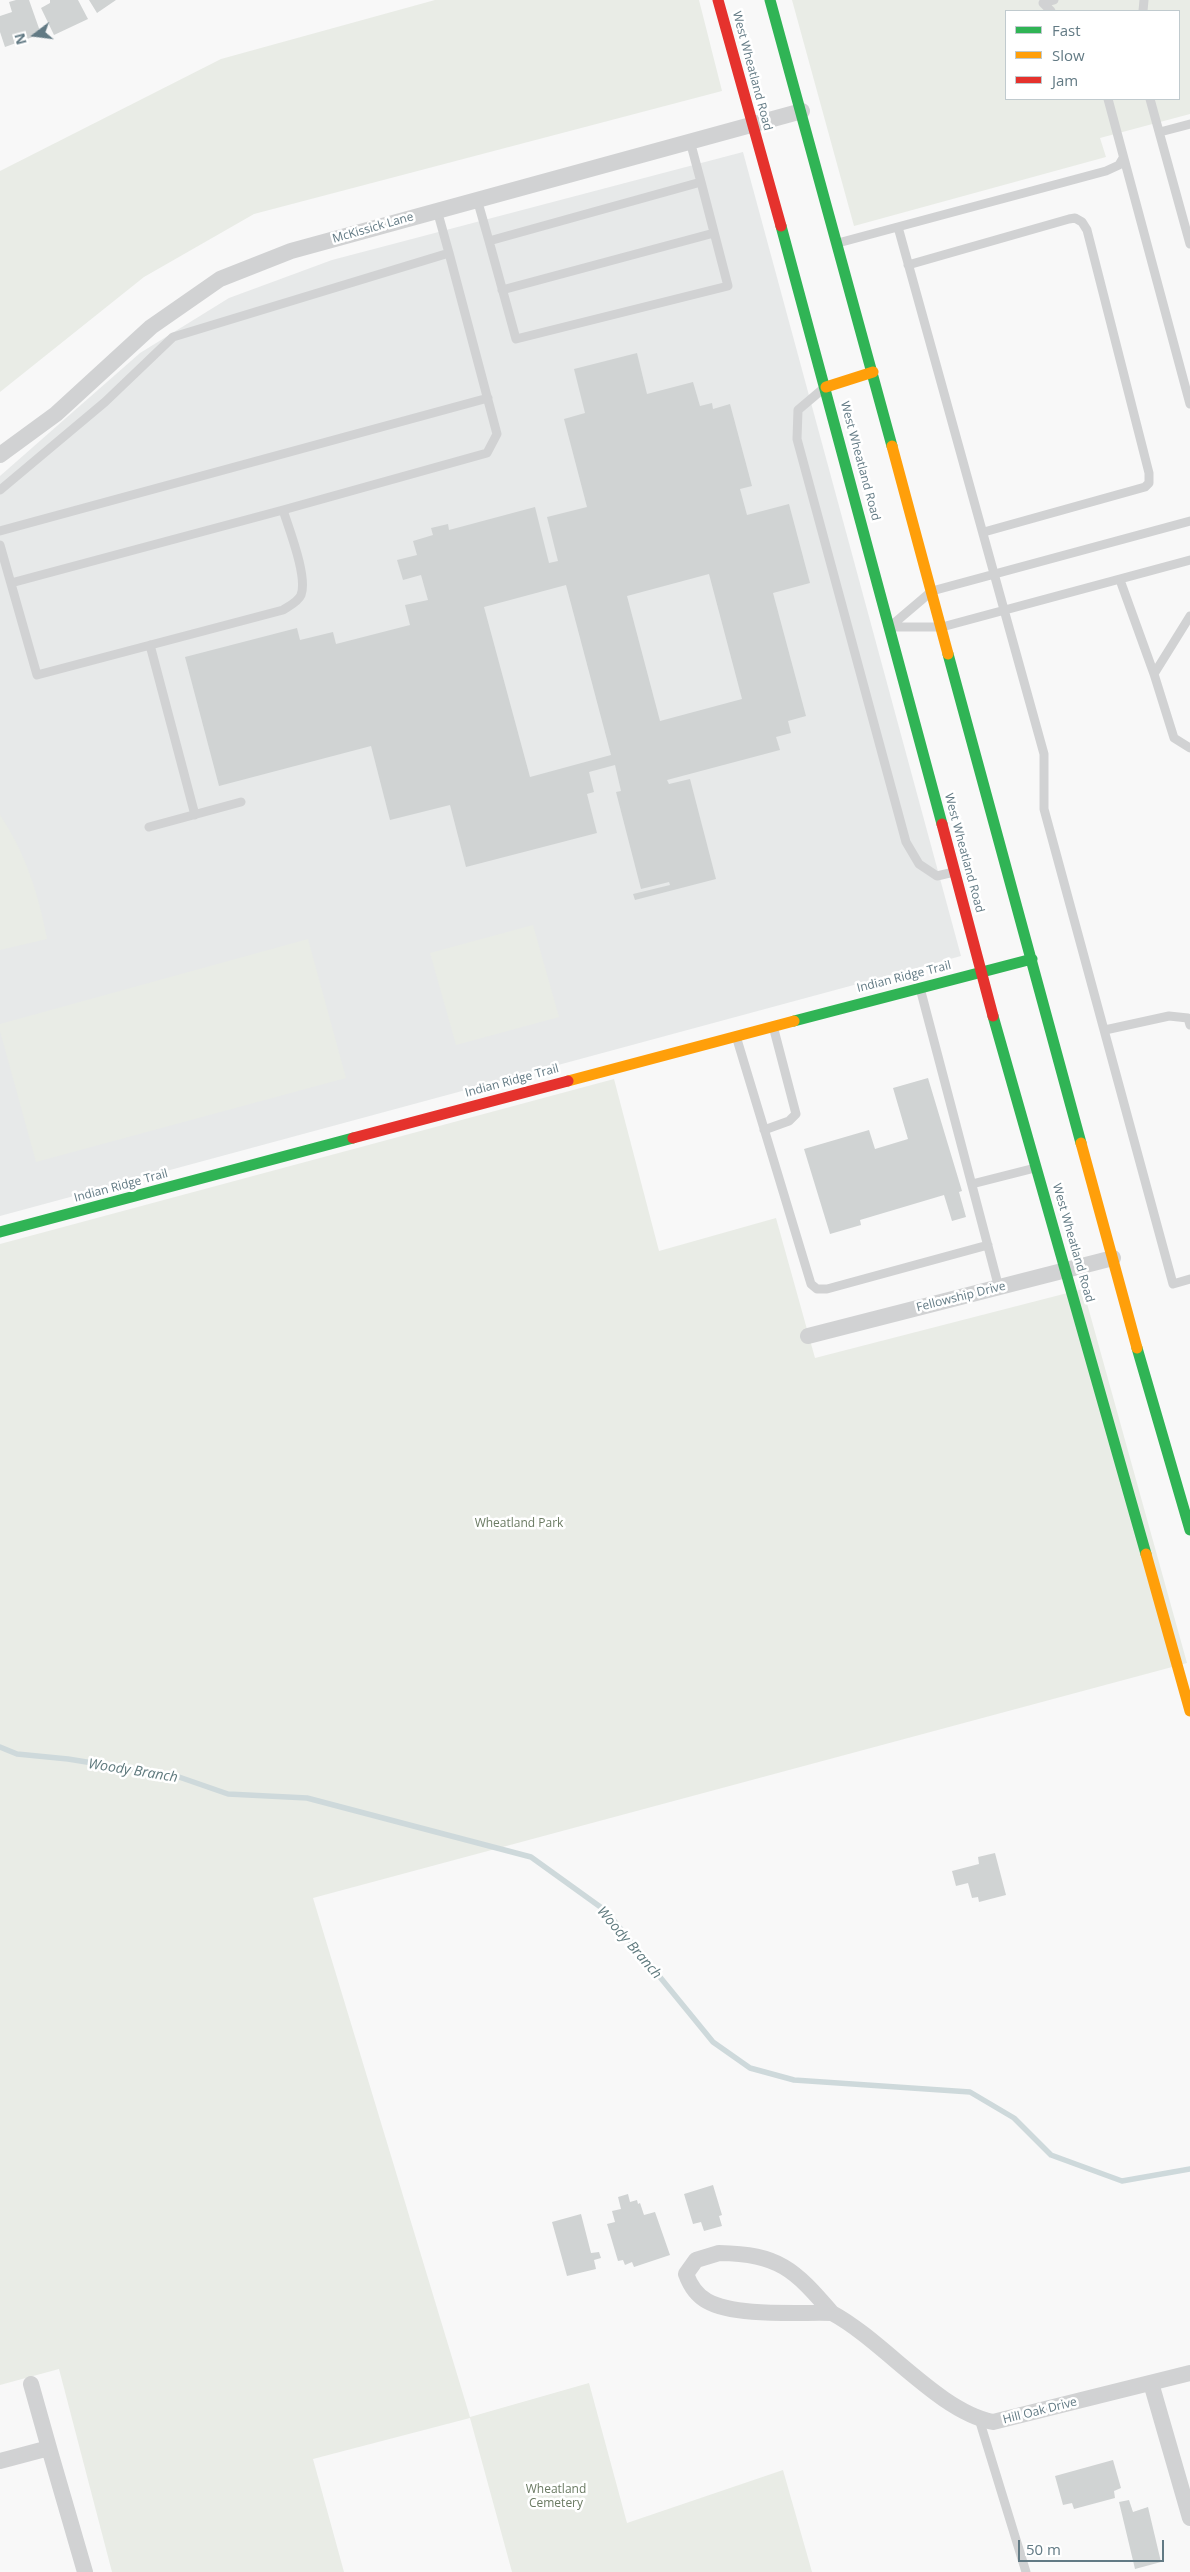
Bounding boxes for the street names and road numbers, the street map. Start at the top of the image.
street label: West Wheatland Road [729,10,775,132]
street label: McKissick Lane [331,210,415,246]
street label: West Wheatland Road [837,400,883,522]
street label: West Wheatland Road [941,792,987,914]
street label: Indian Ridge Trail [855,958,953,996]
street label: Indian Ridge Trail [463,1062,561,1100]
street label: Indian Ridge Trail [72,1167,170,1205]
street label: West Wheatland Road [1049,1182,1097,1304]
street label: Fellowship Drive [915,1279,1007,1315]
street label: Hill Oak Drive [1001,2395,1079,2427]

